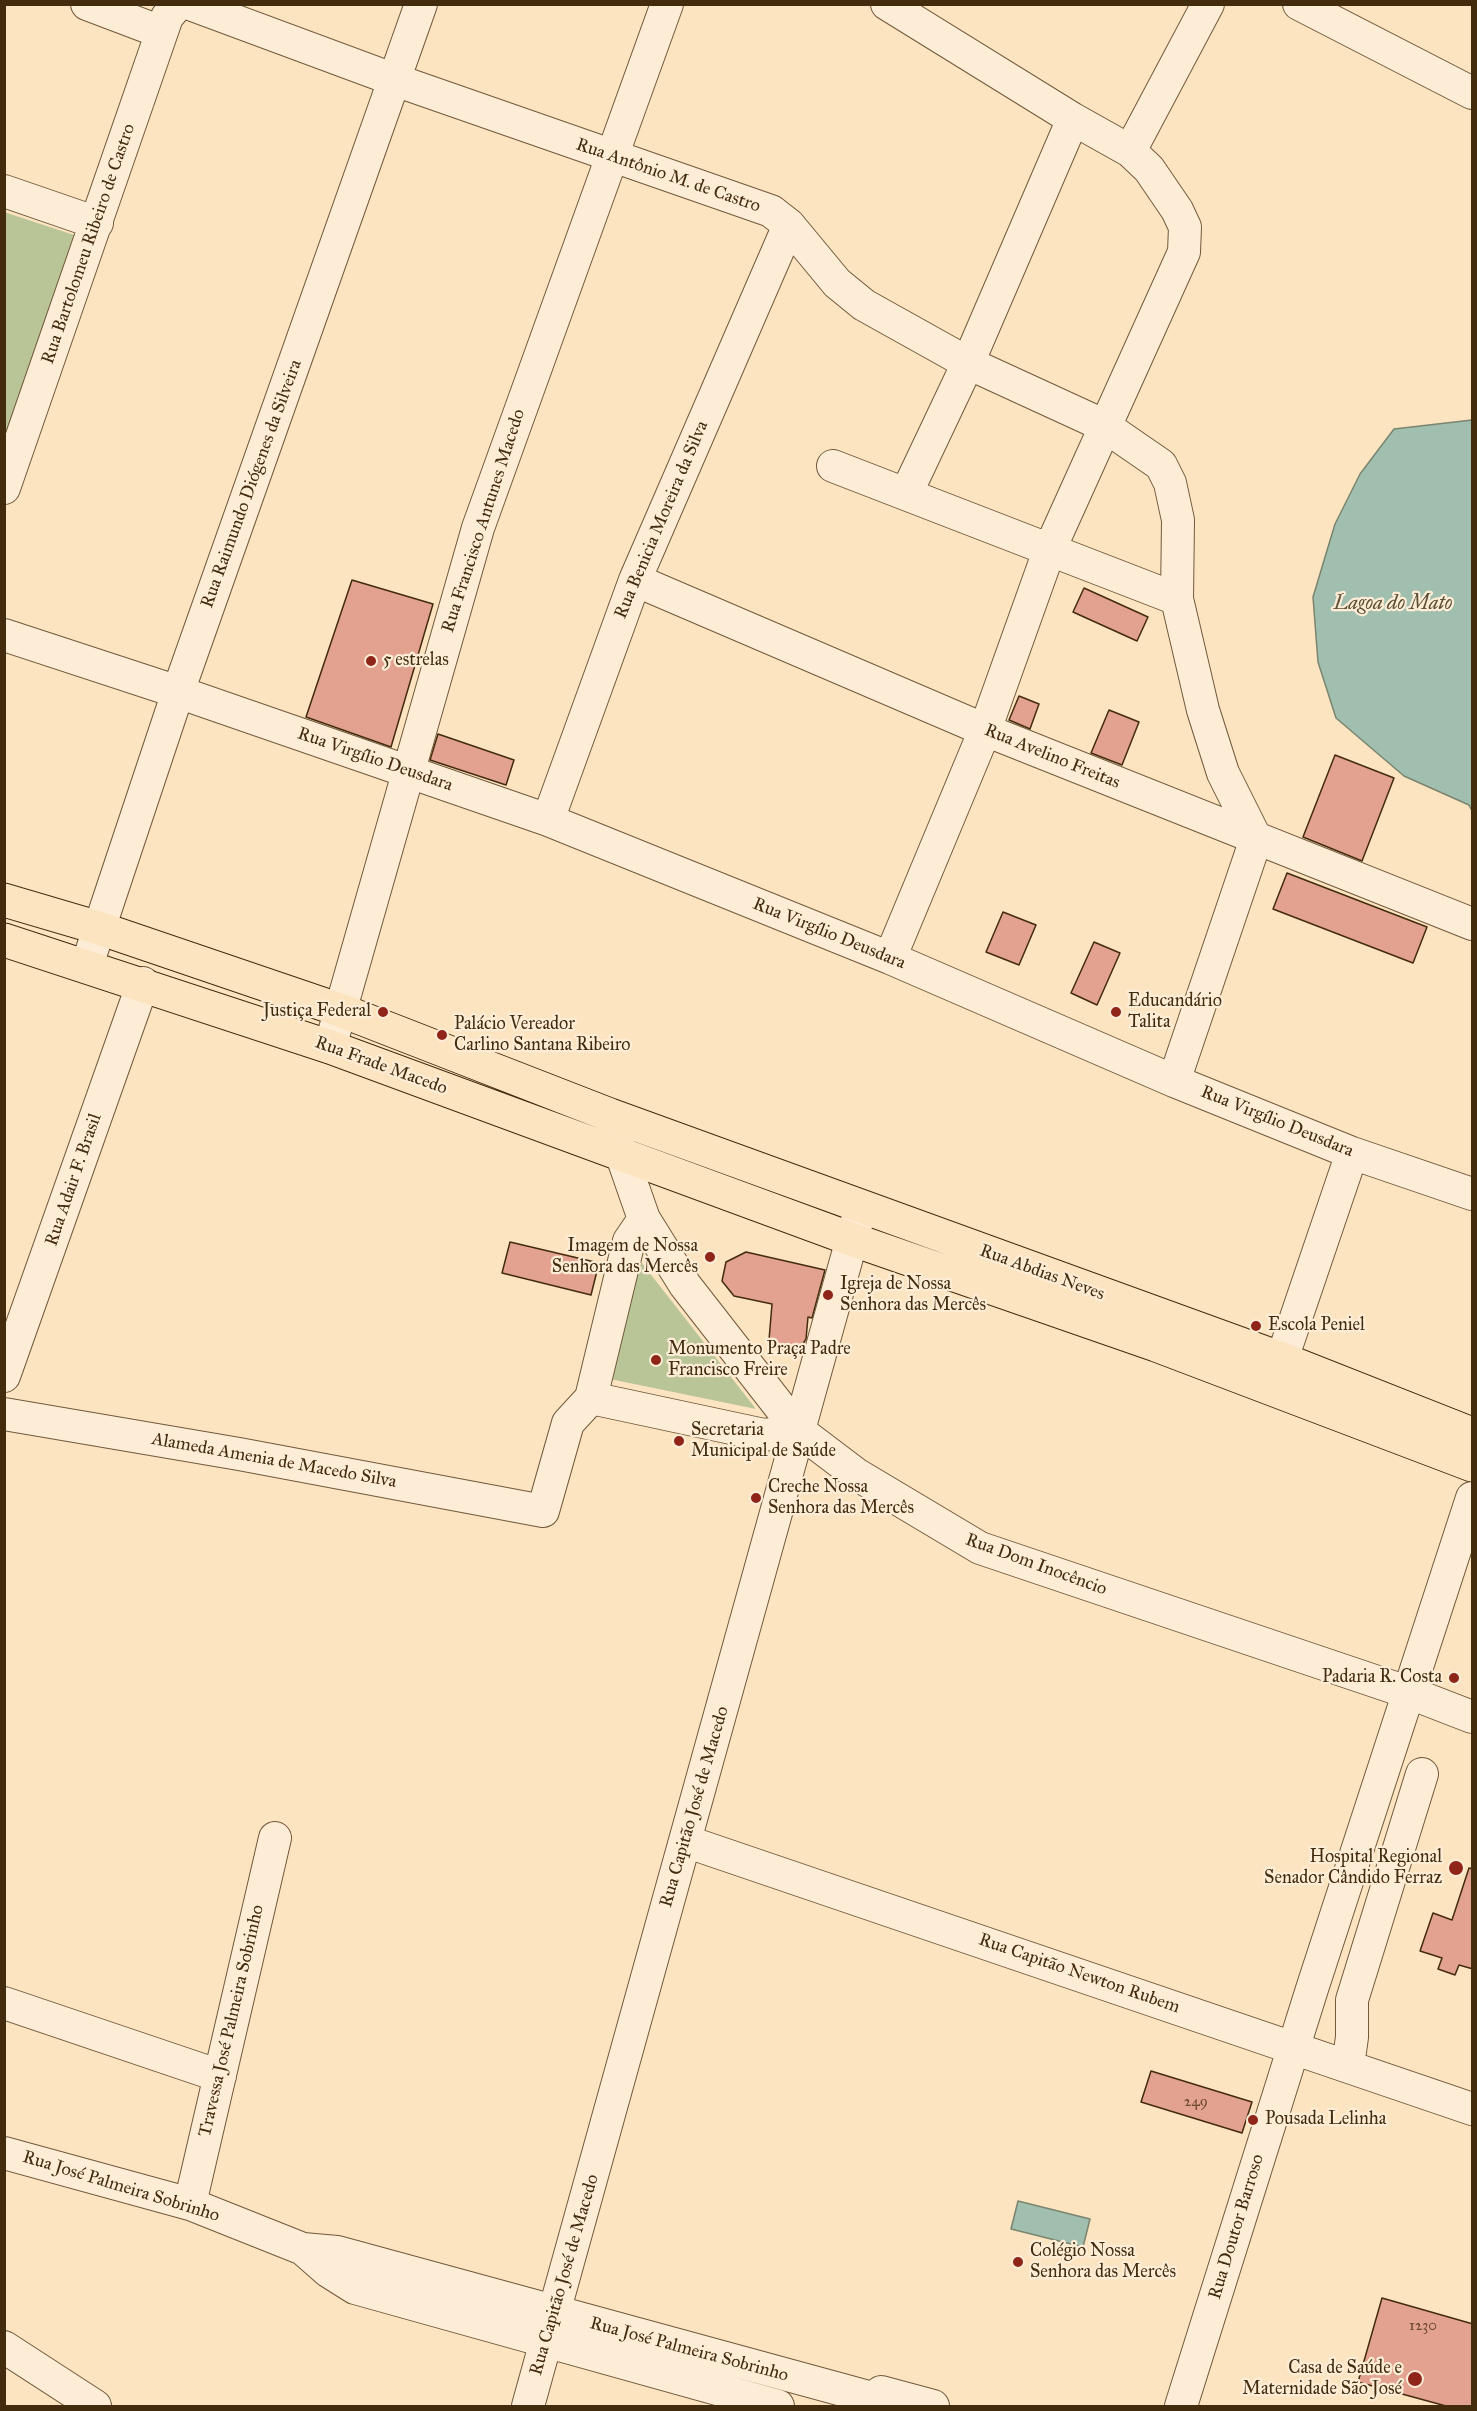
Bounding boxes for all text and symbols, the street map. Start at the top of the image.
street label: Rua Bartolomeu Ribeiro de Castro [38,121,140,367]
street label: Rua Antônio M. de Castro [573,134,763,218]
street label: Rua Raimundo Diógenes da Silveira [197,357,307,611]
street label: Rua Francisco Antunes Macedo [438,407,530,635]
street label: Rua Benicia Moreira da Silva [610,418,714,622]
water label: Lagoa do Mato [1334,592,1452,616]
place label: 5 estrelas [383,650,449,672]
marker: 5 estrelas [364,654,378,668]
street label: Rua Avelino Freitas [981,720,1123,794]
street label: Rua Virgílio Deusdara [295,723,455,797]
street label: Rua Virgílio Deusdara [749,893,909,975]
place label: Educandário Talita [1128,991,1222,1034]
place label: Justiça Federal [263,1001,371,1023]
marker: Justiça Federal [376,1005,390,1019]
marker: Educandário Talita [1109,1005,1123,1019]
place label: Palácio Vereador Carlino Santana Ribeiro [454,1014,631,1056]
marker: Palácio Vereador Carlino Santana Ribeiro [435,1028,449,1042]
street label: Rua Frade Macedo [312,1032,450,1100]
street label: Rua Virgílio Deusdara [1197,1081,1357,1163]
street label: Rua Adair F. Brasil [41,1111,107,1249]
place label: Imagem de Nossa Senhora das Mercês [552,1236,698,1278]
street label: Rua Abdias Neves [977,1240,1107,1306]
marker: Imagem de Nossa Senhora das Mercês [703,1250,717,1264]
place label: Igreja de Nossa Senhora das Mercês [840,1274,986,1316]
marker: Igreja de Nossa Senhora das Mercês [821,1288,835,1302]
place label: Escola Peniel [1268,1315,1365,1337]
marker: Escola Peniel [1249,1319,1263,1333]
place label: Monumento Praça Padre Francisco Freire [668,1339,851,1382]
marker: Monumento Praça Padre Francisco Freire [649,1353,663,1367]
place label: Secretaria Municipal de Saúde [691,1420,836,1462]
street label: Alameda Amenia de Macedo Silva [150,1429,398,1493]
marker: Secretaria Municipal de Saúde [672,1434,686,1448]
place label: Creche Nossa Senhora das Mercês [768,1477,914,1520]
marker: Creche Nossa Senhora das Mercês [749,1491,763,1505]
street label: Rua Dom Inocêncio [962,1529,1110,1601]
place label: Padaria R. Costa [1322,1667,1442,1689]
marker: Padaria R. Costa [1447,1671,1461,1685]
street label: Rua Capitão José de Macedo [656,1704,734,1910]
place label: Hospital Regional Senador Cândido Ferraz [1264,1847,1442,1890]
marker: Hospital Regional Senador Cândido Ferraz [1447,1859,1465,1877]
street label: Travessa José Palmeira Sobrinho [195,1903,269,2139]
street label: Rua Capitão Newton Rubem [976,1929,1182,2019]
house number: 249 [1184,2093,1208,2111]
place label: Pousada Lelinha [1265,2109,1386,2131]
marker: Pousada Lelinha [1246,2113,1260,2127]
street label: Rua José Palmeira Sobrinho [20,2147,222,2227]
street label: Rua Doutor Barroso [1205,2152,1269,2302]
street label: Rua Capitão José de Macedo [526,2172,604,2378]
place label: Colégio Nossa Senhora das Mercês [1030,2241,1176,2284]
marker: Colégio Nossa Senhora das Mercês [1011,2255,1025,2269]
street label: Rua José Palmeira Sobrinho [587,2313,791,2387]
house number: 1230 [1409,2317,1437,2335]
place label: Casa de Saúde e Maternidade São José [1242,2358,1402,2400]
marker: Casa de Saúde e Maternidade São José [1406,2370,1424,2388]

